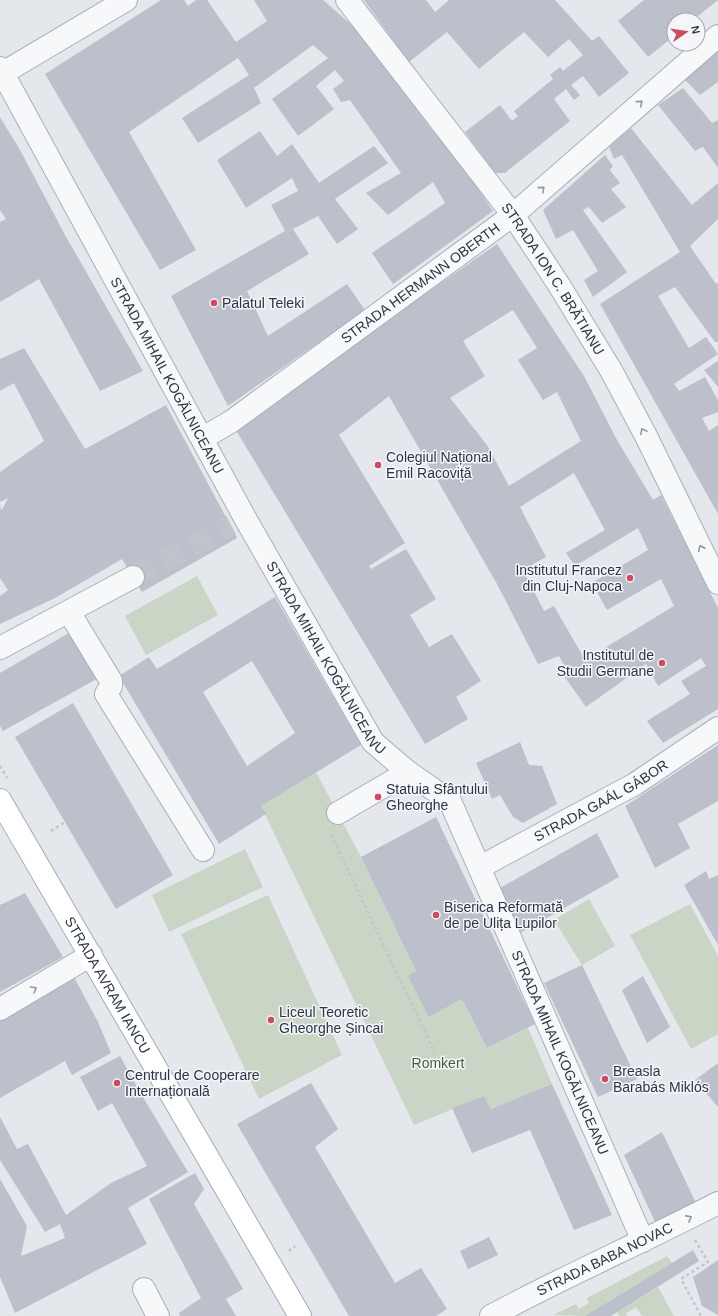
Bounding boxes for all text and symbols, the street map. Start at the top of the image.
north arrow [666,12,706,52]
text: N [689,25,702,35]
one-way arrow [636,101,643,108]
one-way arrow [537,186,545,193]
street label: STRADA ION C. BRĂTIANU [498,200,608,358]
street label: STRADA HERMANN OBERTH [338,220,503,346]
street label: STRADA MIHAIL KOGĂLNICEANU [107,274,227,476]
place label: Palatul Teleki [222,295,304,311]
marker: Palatul Teleki [209,298,219,308]
one-way arrow [641,428,648,436]
place label: Colegiul Național Emil Racoviță [386,449,492,481]
marker: Colegiul Național Emil Racoviță [373,460,383,470]
one-way arrow [698,545,706,552]
street label: STRADA MIHAIL KOGĂLNICEANU [263,558,389,757]
place label: Institutul Francez din Cluj-Napoca [515,562,622,594]
marker: Institutul Francez din Cluj-Napoca [625,573,635,583]
place label: Institutul de Studii Germane [557,647,654,679]
marker: Institutul de Studii Germane [657,658,667,668]
street label: STRADA GAÁL GÁBOR [531,756,671,845]
place label: Statuia Sfântului Gheorghe [386,781,488,813]
marker: Statuia Sfântului Gheorghe [373,792,383,802]
place label: Biserica Reformată de pe Ulița Lupilor [444,899,563,931]
marker: Biserica Reformată de pe Ulița Lupilor [431,910,441,920]
street label: STRADA AVRAM IANCU [62,914,154,1056]
street label: STRADA MIHAIL KOGĂLNICEANU [508,948,612,1157]
one-way arrow [30,986,37,994]
place label: Liceul Teoretic Gheorghe Șincai [279,1004,383,1036]
marker: Liceul Teoretic Gheorghe Șincai [266,1015,276,1025]
park label: Romkert [412,1055,465,1071]
place label: Breasla Barabás Miklós [613,1063,709,1095]
place label: Centrul de Cooperare Internațională [125,1067,260,1099]
marker: Breasla Barabás Miklós [600,1074,610,1084]
marker: Centrul de Cooperare Internațională [112,1078,122,1088]
one-way arrow [685,1215,692,1223]
street label: STRADA BABA NOVAC [534,1219,675,1299]

